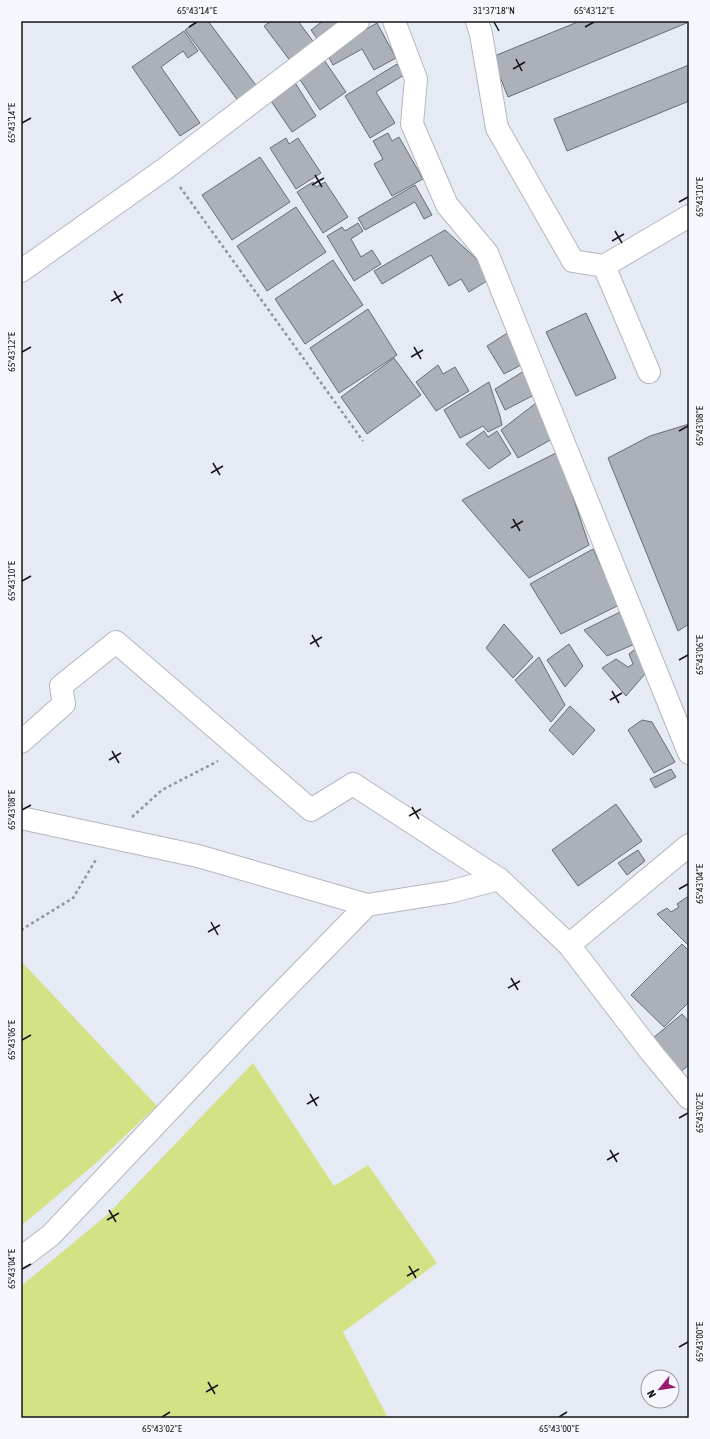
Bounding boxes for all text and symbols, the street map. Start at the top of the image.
text: 65°43'14"E [177,5,218,16]
text: 31°37'18"N [473,5,515,16]
text: 65°43'12"E [574,5,615,16]
text: 65°43'14"E [6,102,17,143]
text: 65°43'10"E [694,176,705,217]
text: 65°43'12"E [6,331,17,372]
text: 65°43'08"E [694,405,705,446]
text: 65°43'10"E [6,560,17,601]
text: 65°43'06"E [694,634,705,675]
text: 65°43'08"E [6,789,17,830]
text: 65°43'04"E [694,863,705,904]
text: 65°43'06"E [6,1019,17,1060]
text: 65°43'02"E [694,1092,705,1133]
text: 65°43'04"E [6,1248,17,1289]
text: 65°43'00"E [694,1321,705,1362]
north arrow [640,1369,680,1409]
text: N [645,1388,658,1400]
text: 65°43'02"E [142,1423,183,1434]
text: 65°43'00"E [539,1423,580,1434]

